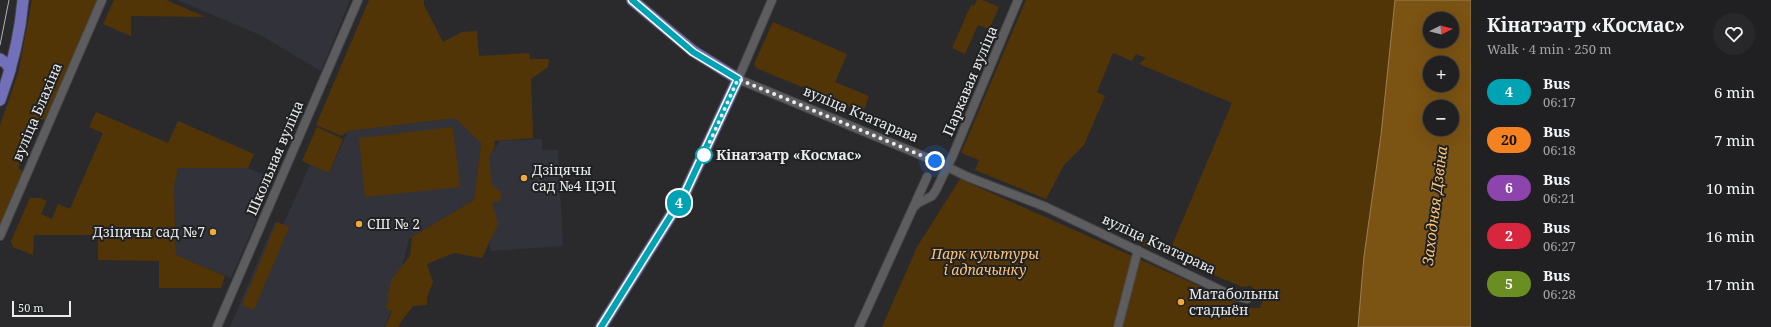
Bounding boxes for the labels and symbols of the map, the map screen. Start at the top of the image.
north arrow [1423,12,1459,48]
street label: Паркавая вуліца [938,23,1001,139]
street label: вуліца Блахіна [7,59,66,164]
street label: вуліца Ктатарава [801,81,922,146]
street label: Школьная вуліца [242,98,307,218]
water label: Заходняя Дзвіна [1417,144,1451,267]
place label: Кінатэатр «Космас» [716,145,862,164]
marker: Кінатэатр «Космас» [695,146,713,164]
your location [925,151,945,171]
place label: Дзіцячы сад №4 ЦЭЦ [532,160,616,195]
marker: Дзіцячы сад №4 ЦЭЦ [519,173,529,183]
line badge: 4 [666,190,692,216]
street label: вуліца Ктатарава [1099,209,1219,278]
place label: СШ № 2 [367,214,420,233]
marker: СШ № 2 [354,219,364,229]
place label: Дзіцячы сад №7 [93,222,205,241]
marker: Дзіцячы сад №7 [208,227,218,237]
park label: Парк культуры і адпачынку [930,244,1039,279]
place label: Матабольны стадыён [1189,284,1279,319]
marker: Матабольны стадыён [1176,297,1186,307]
scale bar [12,299,71,318]

